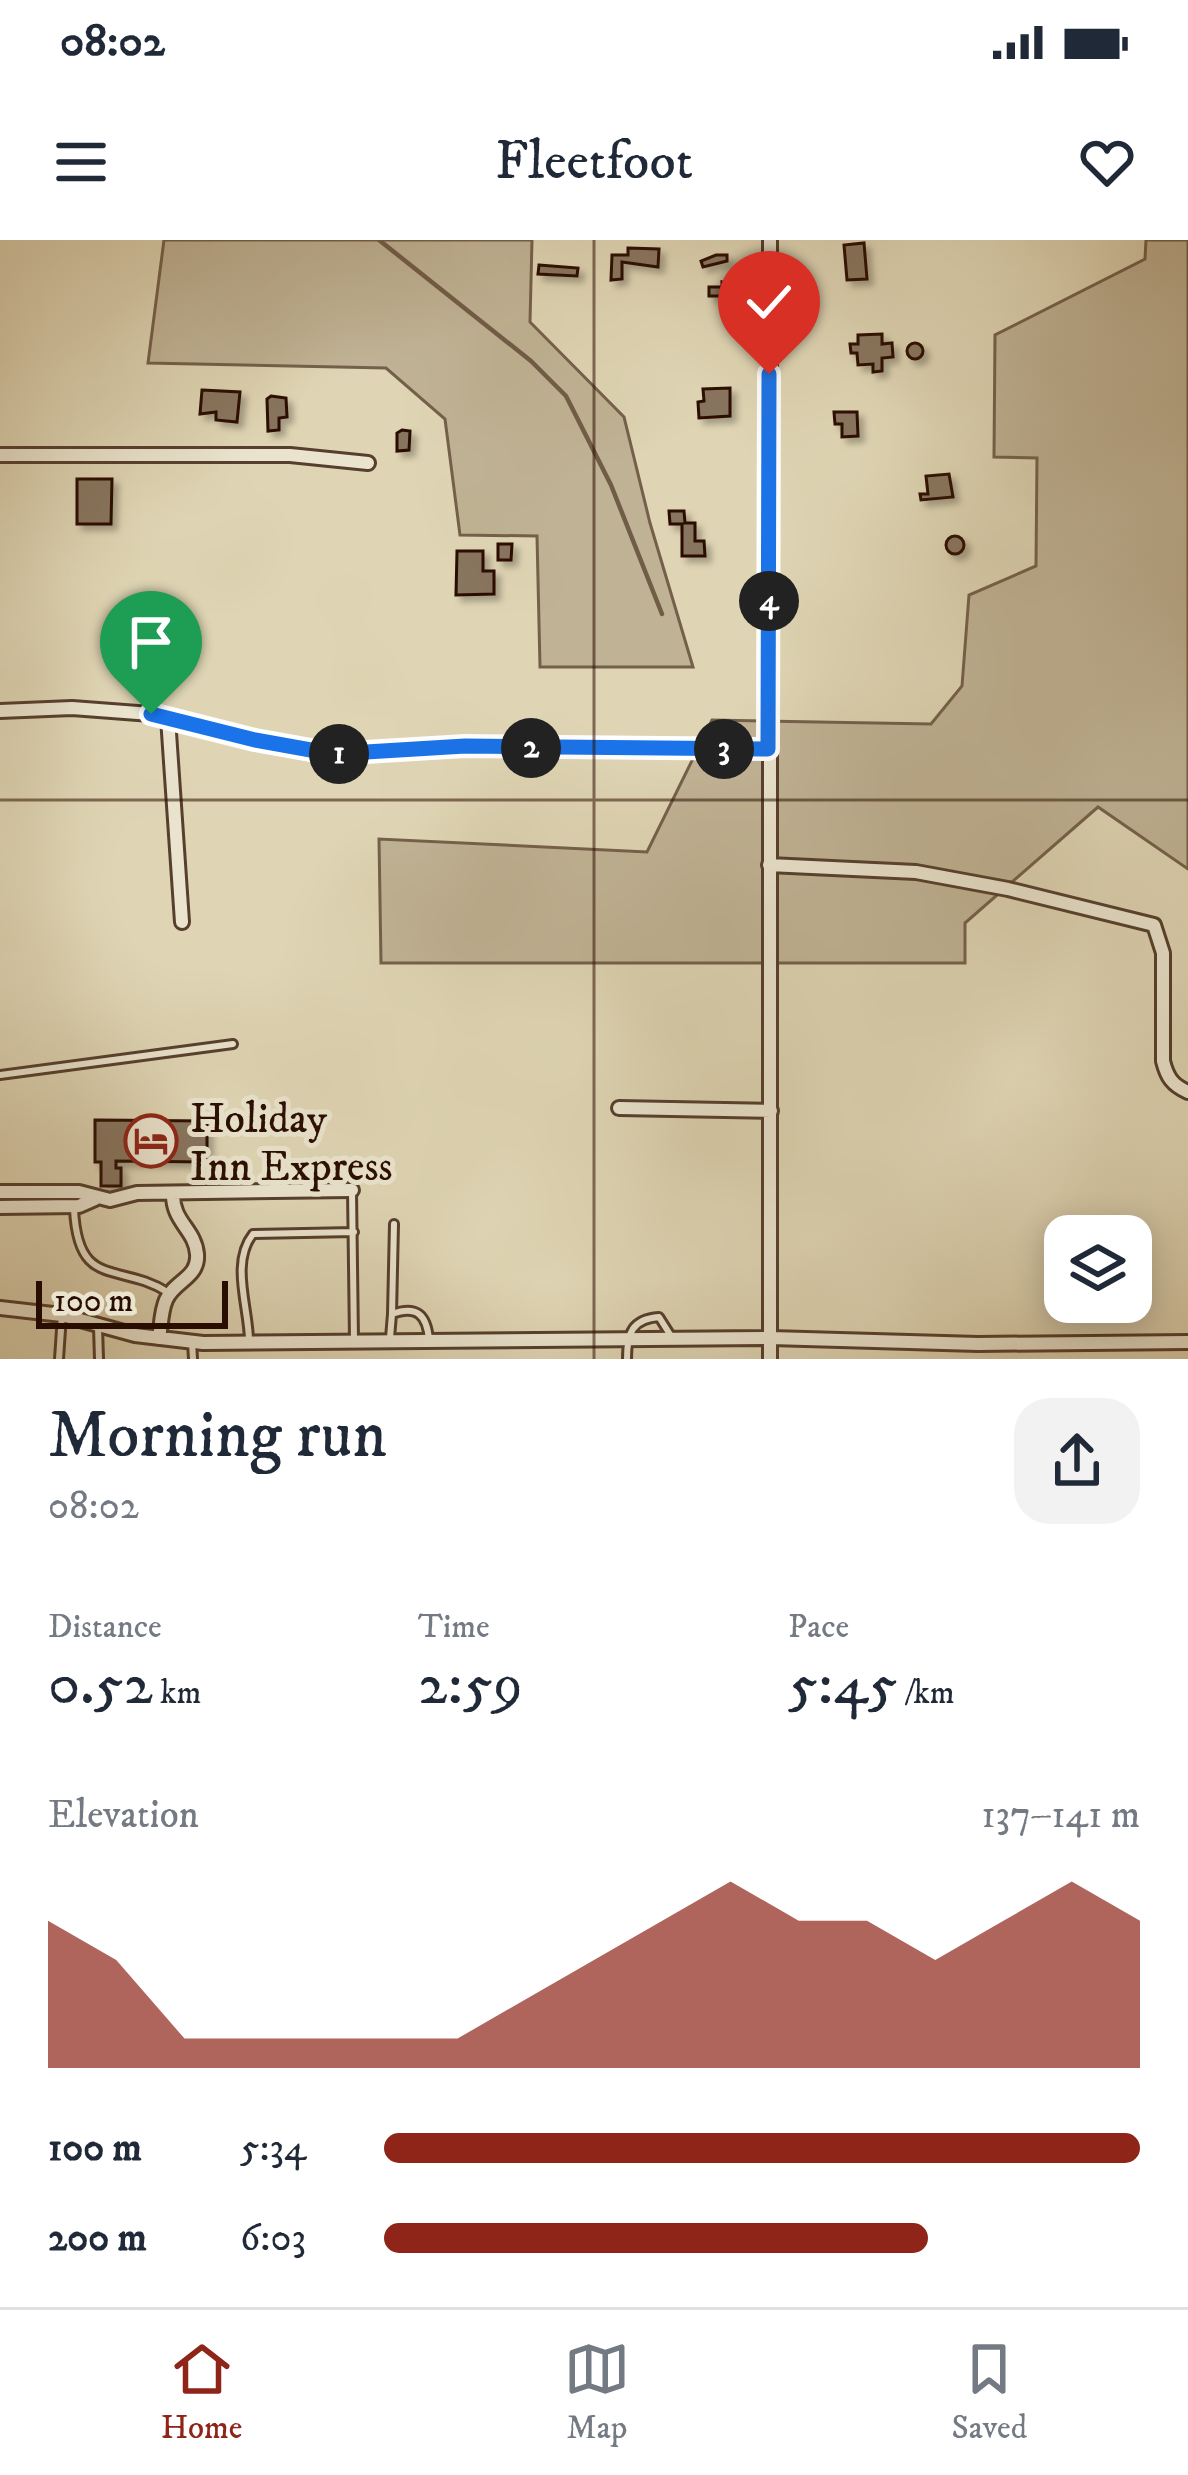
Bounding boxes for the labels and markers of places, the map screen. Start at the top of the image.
pin [718,251,820,374]
pin: 4 [739,571,799,631]
pin [100,591,202,714]
pin: 2 [501,718,561,778]
pin: 3 [694,719,754,779]
pin: 1 [309,724,369,784]
place label: Holiday Inn Express [190,1094,393,1194]
hotel icon: Holiday Inn Express [123,1113,179,1169]

